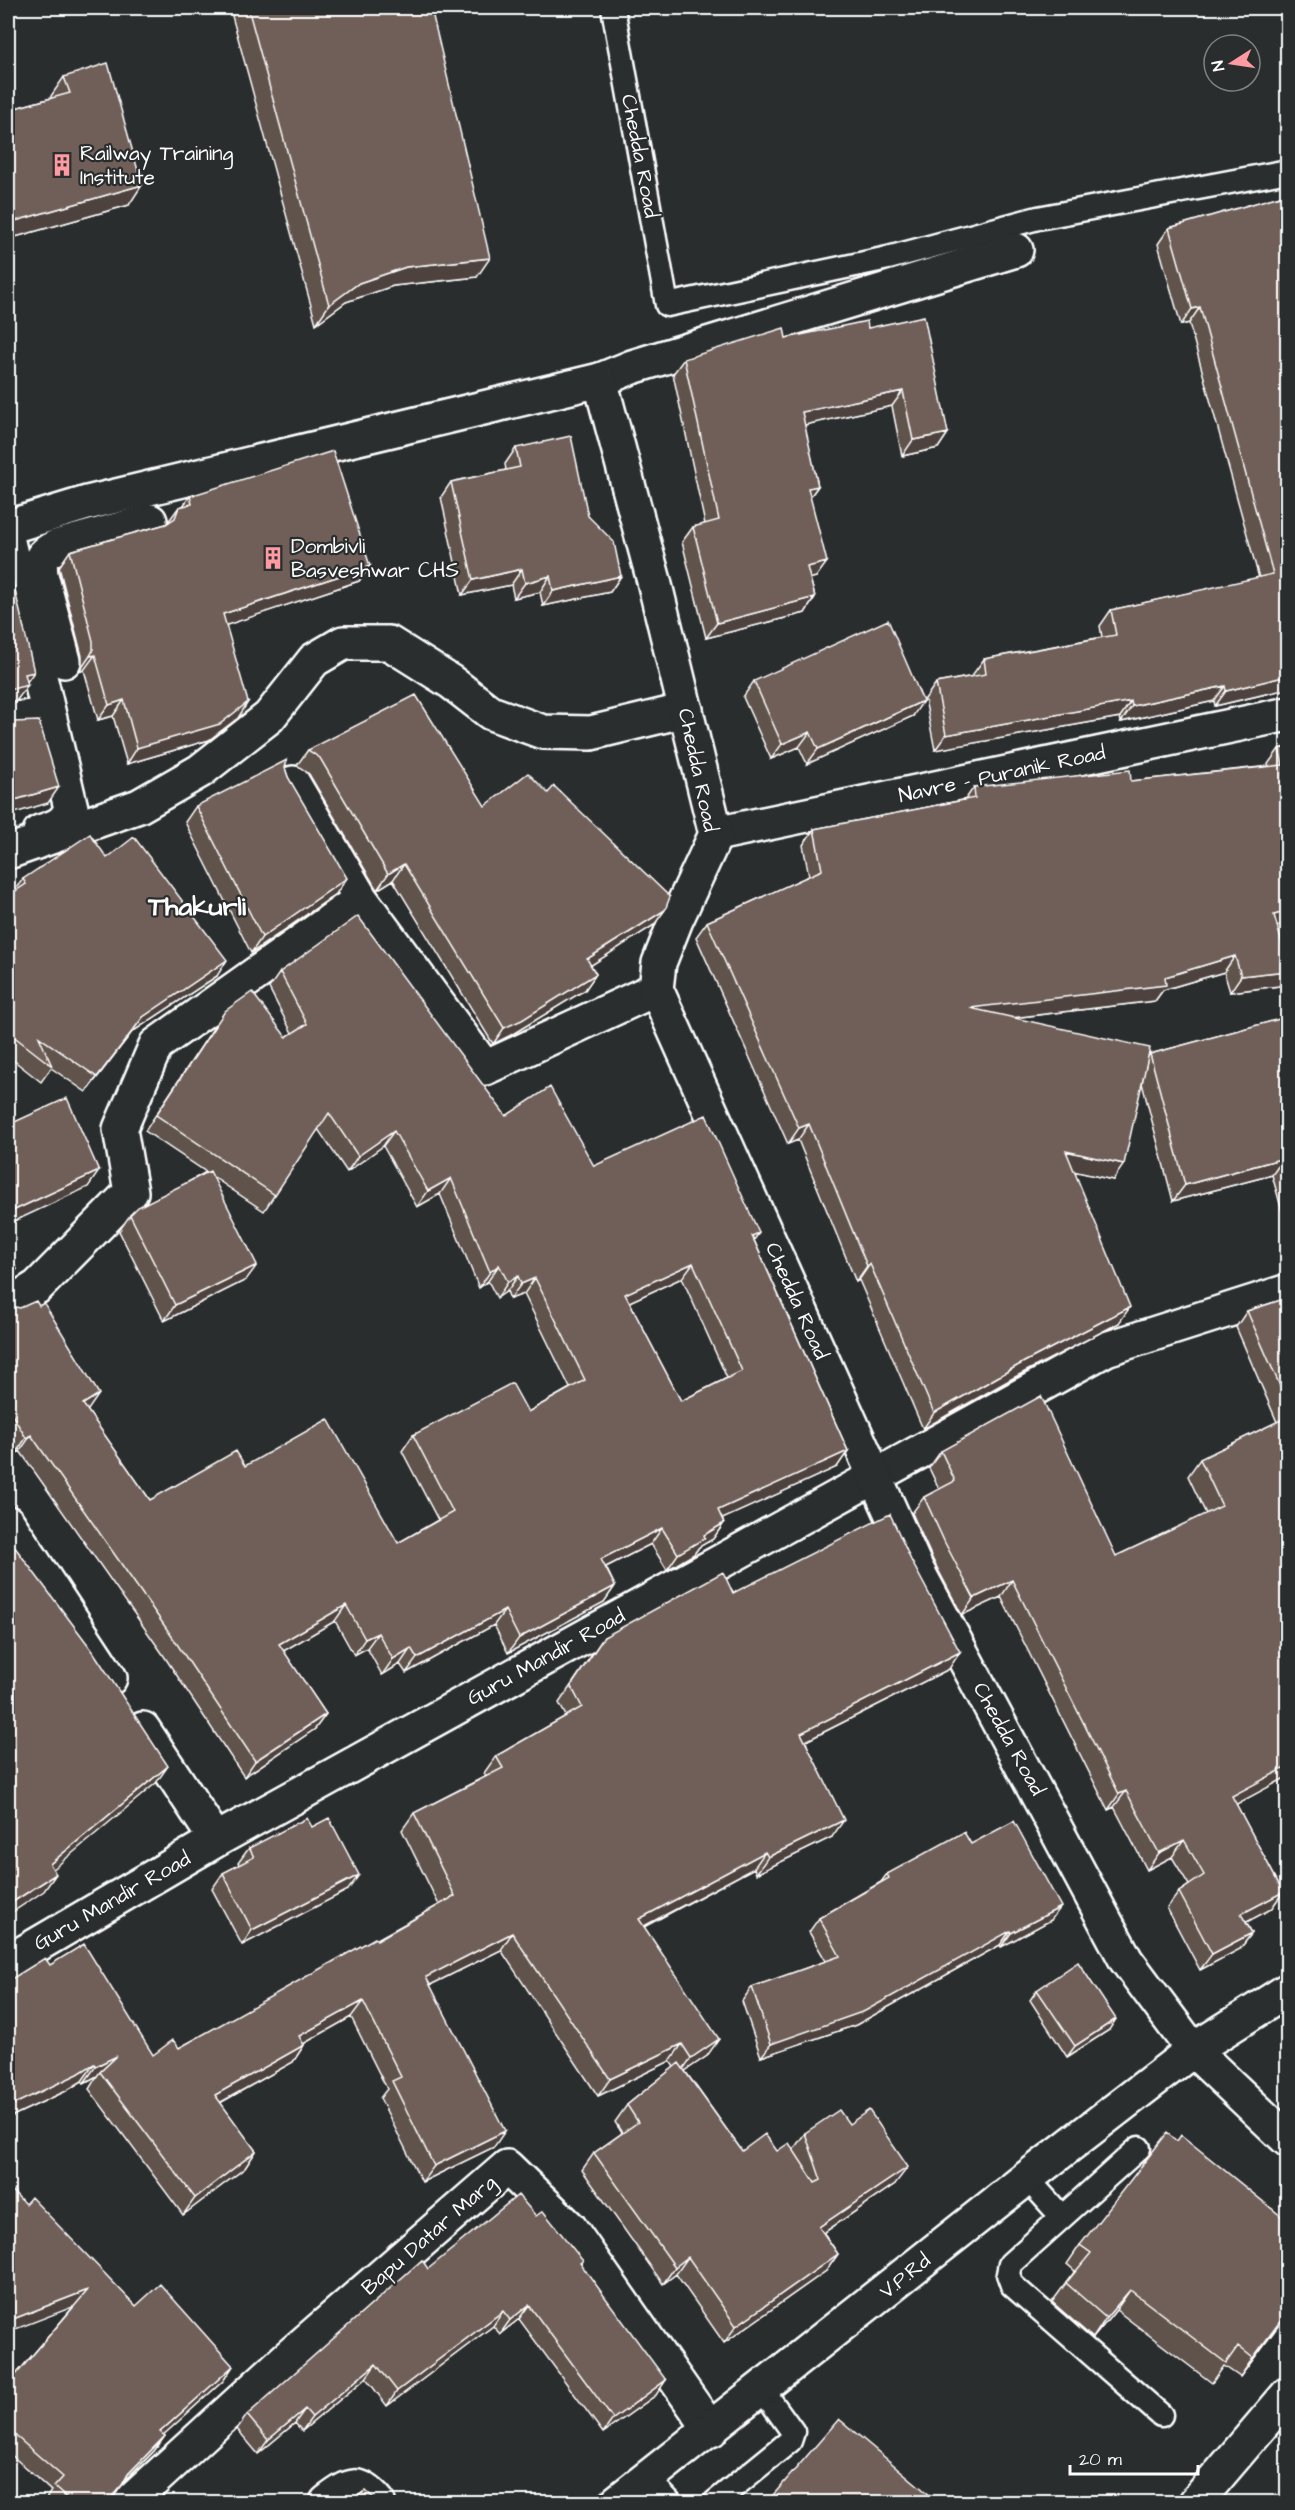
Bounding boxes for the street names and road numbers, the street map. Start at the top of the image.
street label: Chedda Road [614,92,666,221]
street label: Chedda Road [671,706,725,835]
street label: Navre - Puranik Road [896,738,1108,810]
street label: Chedda Road [758,1238,836,1364]
street label: Guru Mandir Road [462,1601,630,1712]
street label: Chedda Road [966,1677,1052,1801]
street label: Guru Mandir Road [28,1844,196,1958]
street label: Bapu Datar Marg [355,2168,504,2303]
street label: V.P.Rd [873,2246,937,2306]

